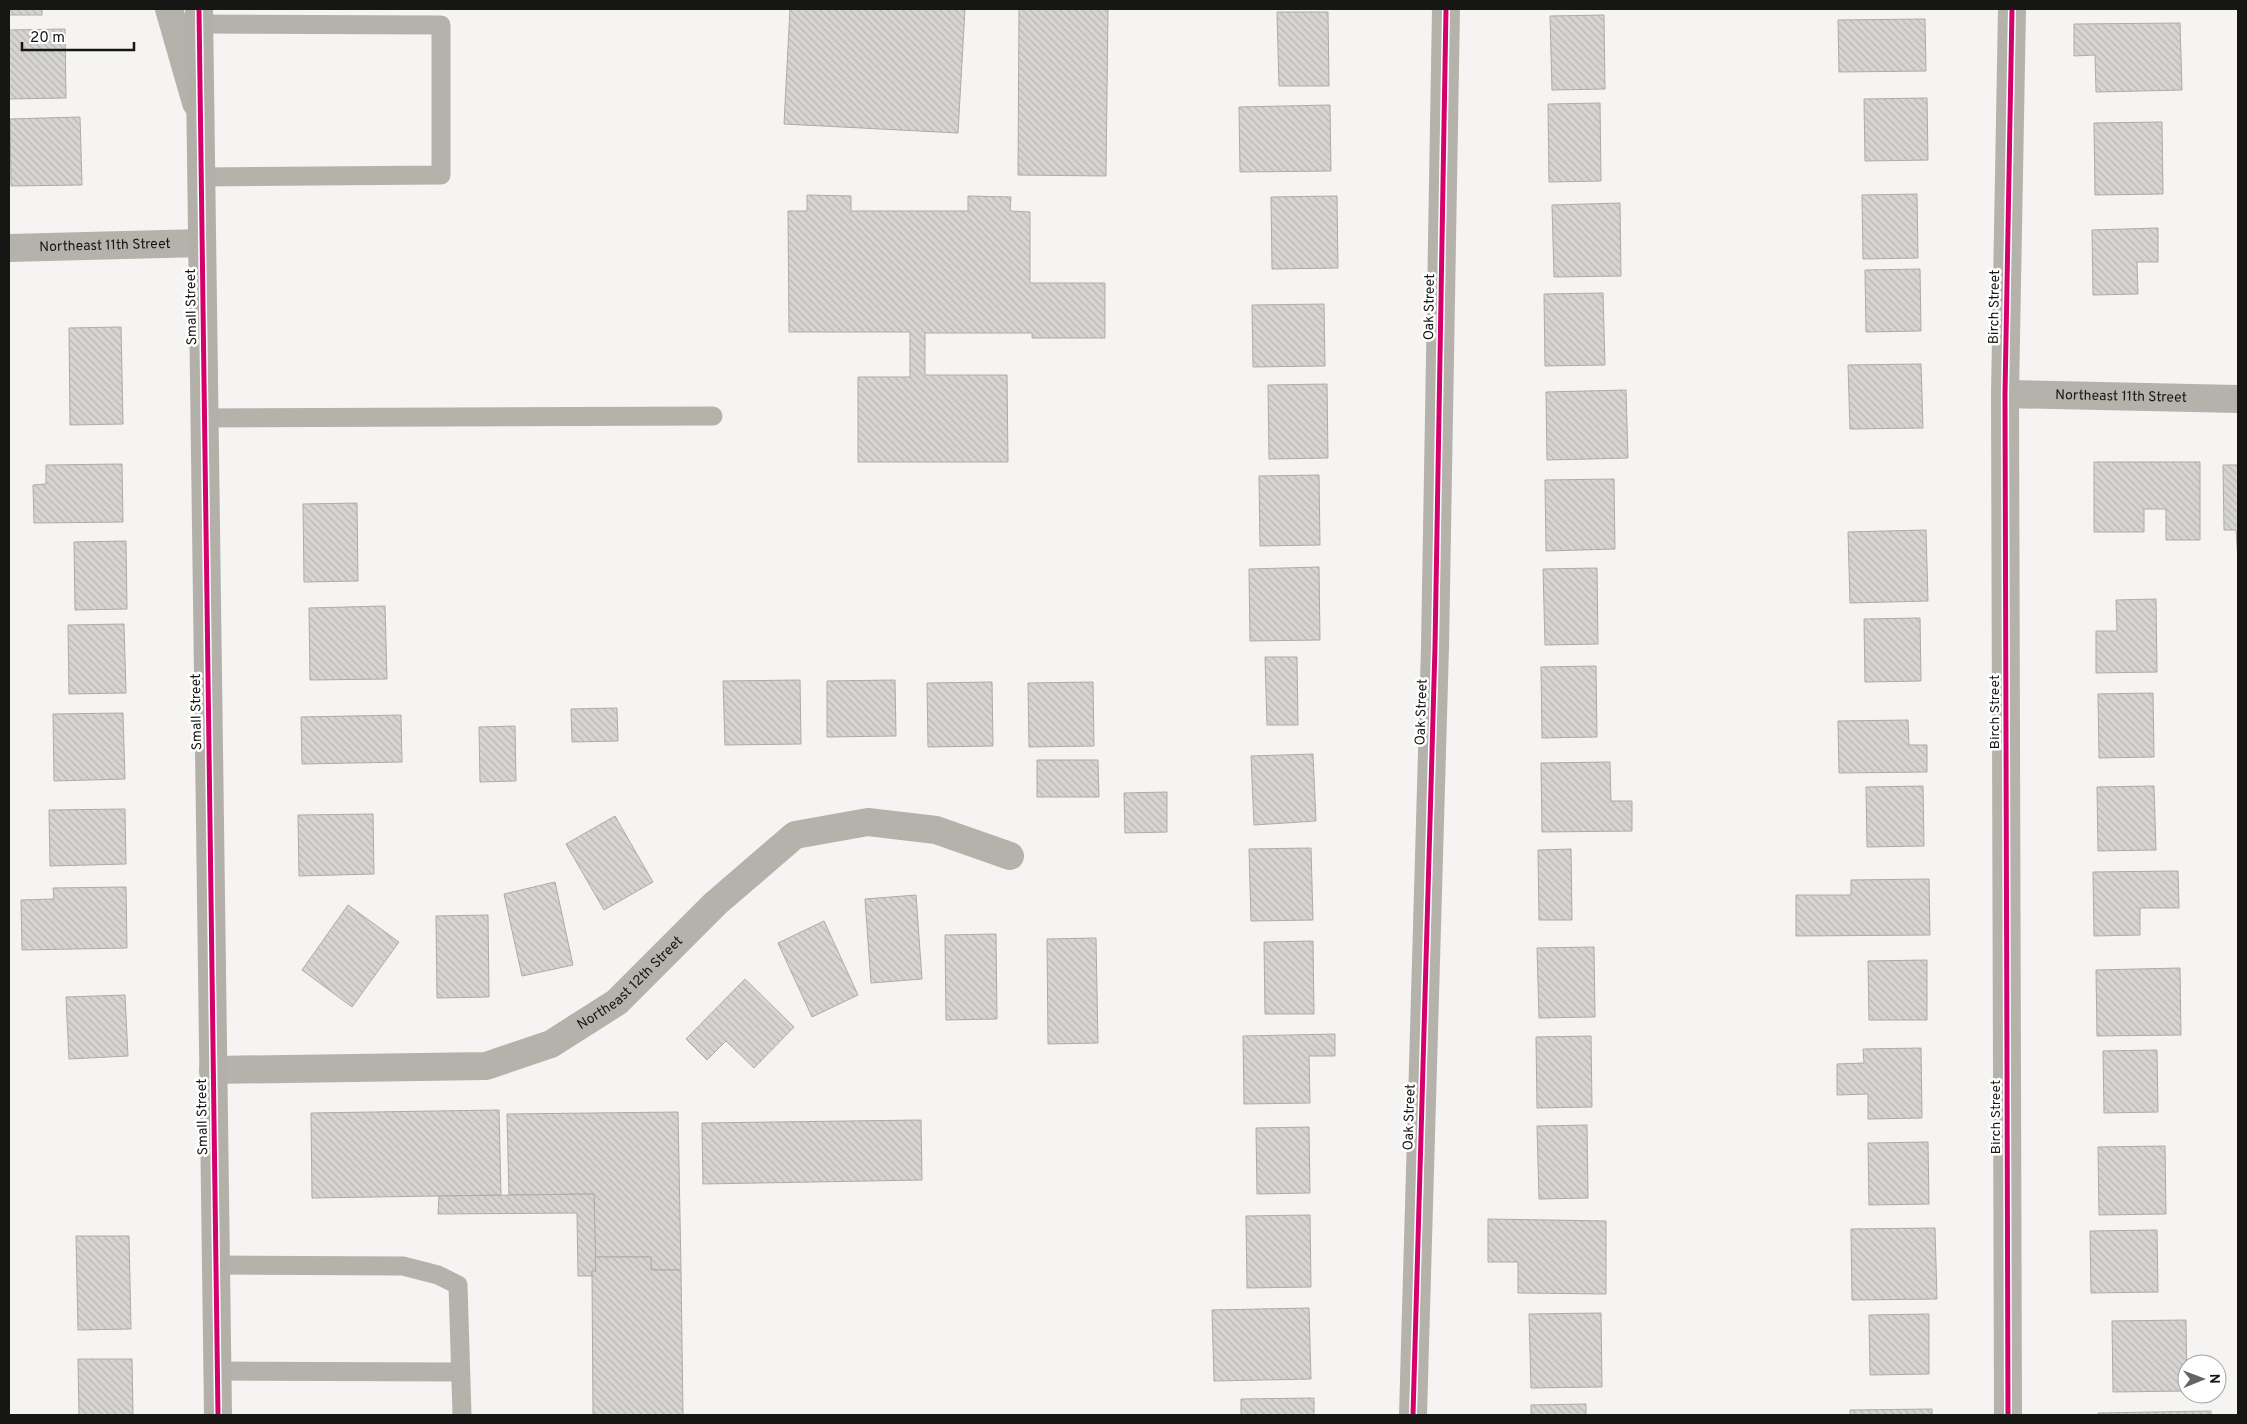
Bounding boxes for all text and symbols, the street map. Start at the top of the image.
scale bar [22,20,135,52]
text: 20 m [30,29,65,48]
street label: Northeast 11th Street [39,235,171,256]
street label: Small Street [183,268,201,346]
street label: Birch Street [1986,270,2004,344]
street label: Oak Street [1421,274,1439,340]
street label: Northeast 11th Street [2055,387,2187,406]
street label: Small Street [188,673,206,751]
street label: Birch Street [1987,675,2004,749]
street label: Oak Street [1412,678,1432,746]
street label: Northeast 12th Street [574,933,686,1034]
street label: Small Street [194,1078,212,1156]
street label: Birch Street [1988,1080,2005,1154]
street label: Oak Street [1400,1083,1420,1151]
north arrow [2177,1354,2227,1404]
text: N [2205,1374,2222,1384]

